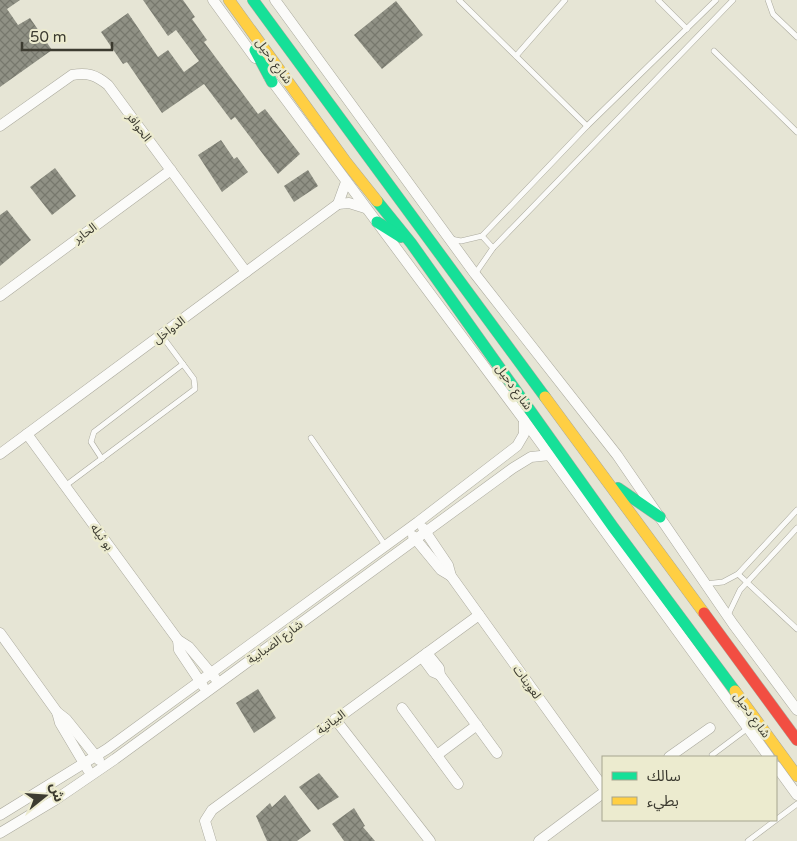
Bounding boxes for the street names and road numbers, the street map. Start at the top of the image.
street label: شارع دحيل [251,36,295,88]
street label: الحوافر [123,109,154,144]
street label: الحاير [70,220,100,247]
street label: الدواخل [150,313,188,347]
street label: شارع دحيل [491,362,535,414]
street label: بو ثيله [88,521,116,553]
street label: شارع الضبابية [245,617,307,668]
street label: لعوينات [510,662,544,702]
street label: شارع دحيل [729,690,773,742]
street label: البياتية [314,707,348,737]

